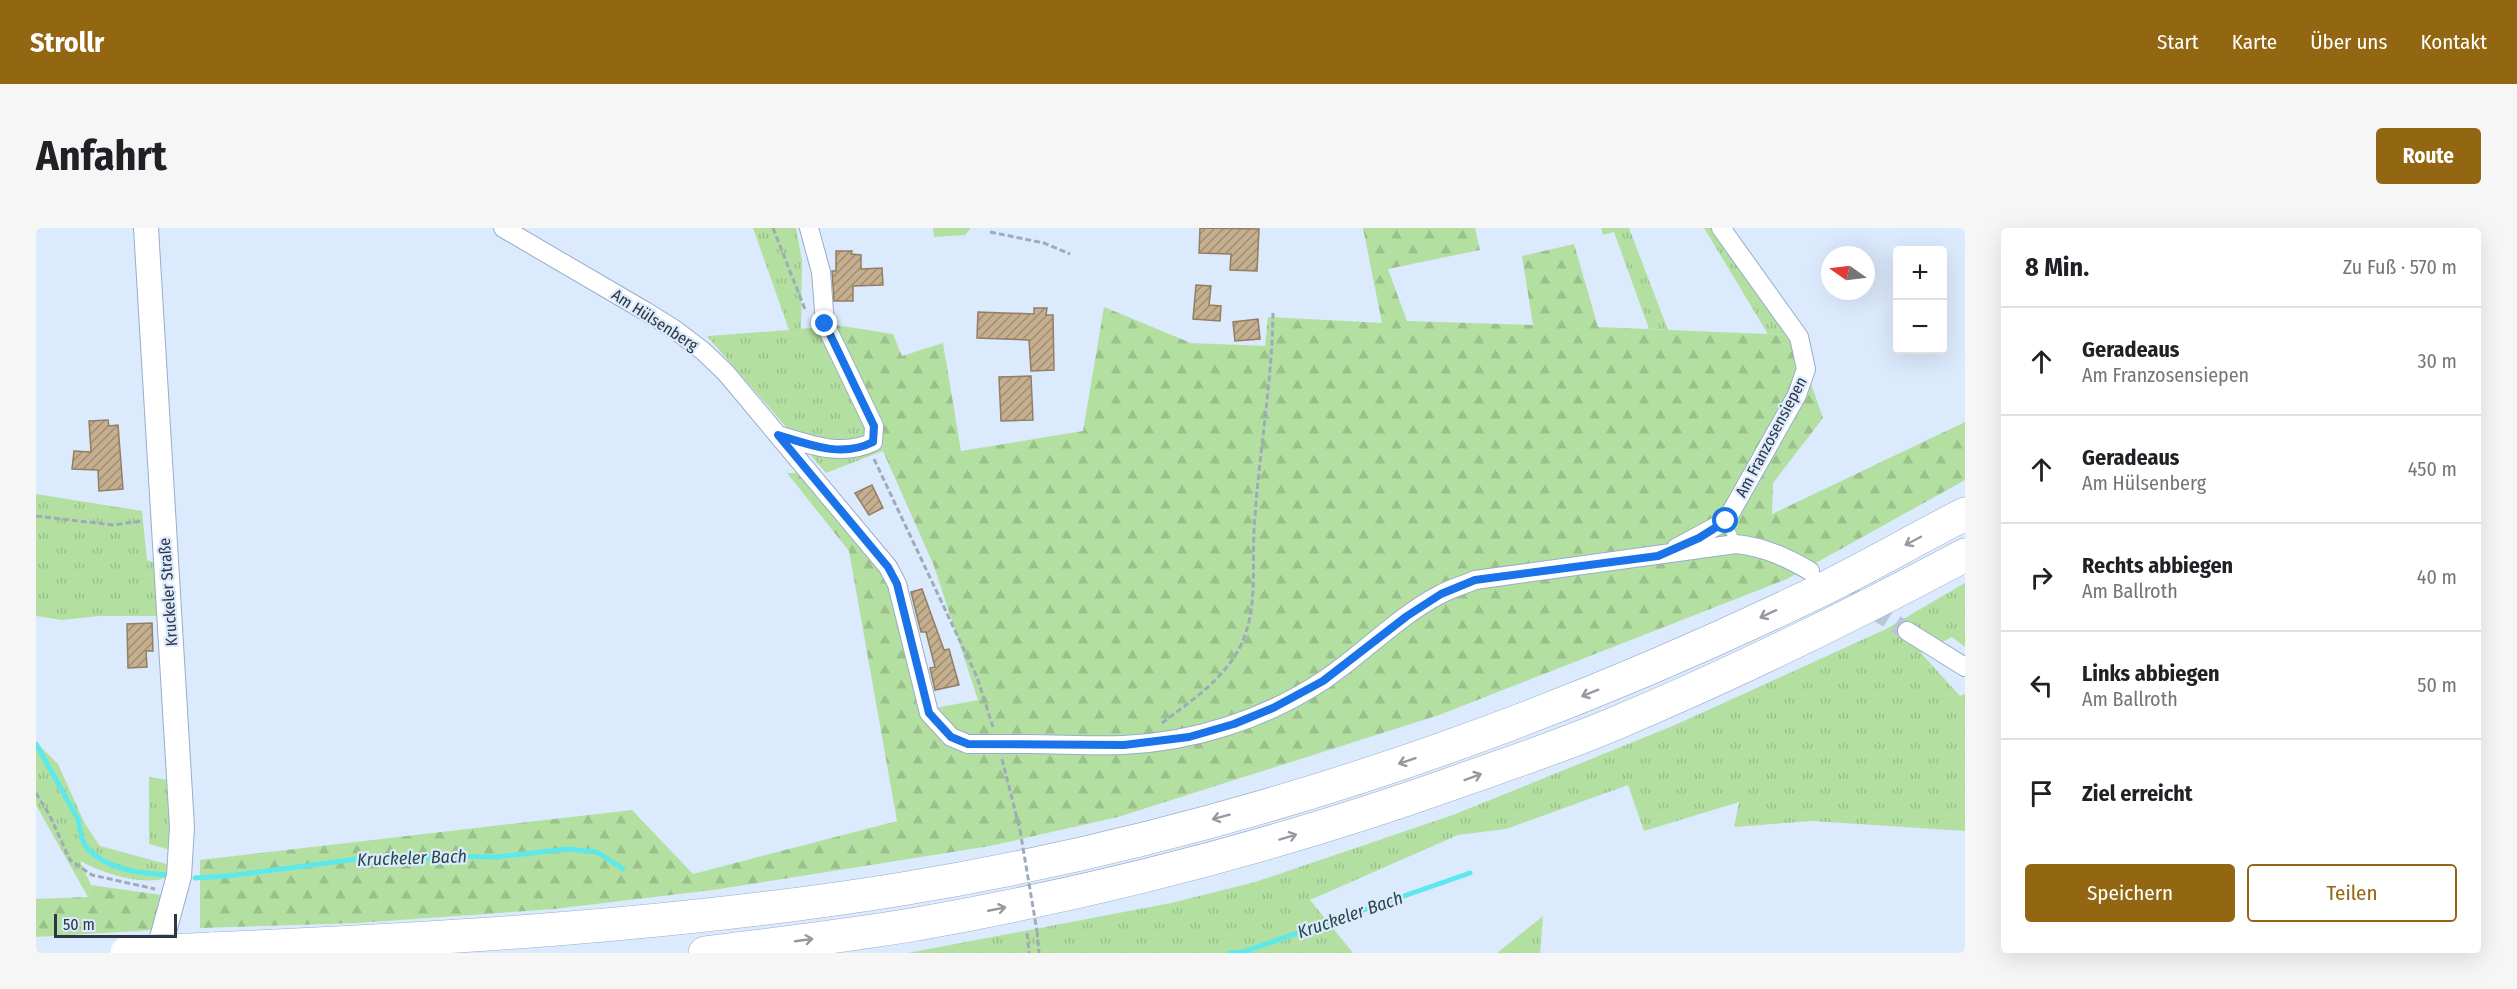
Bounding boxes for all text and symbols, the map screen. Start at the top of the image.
text: Strollr [30,26,104,59]
text: Start [2157,29,2199,55]
text: Karte [2232,29,2277,55]
text: Über uns [2310,29,2387,55]
text: Kontakt [2420,29,2487,55]
button: Route [2376,128,2481,184]
text: Anfahrt [36,131,167,181]
north arrow [1821,246,1875,300]
map controls [1893,246,1947,354]
button: + [1893,246,1947,300]
text: 8 Min. [2025,252,2089,283]
text: Zu Fuß · 570 m [2343,255,2457,279]
street label: Am Hülsenberg [608,285,702,355]
button: − [1893,300,1947,354]
route end [811,310,837,336]
text: Geradeaus [2082,336,2179,363]
icon: ahead [2025,345,2058,378]
text: 30 m [2417,349,2457,373]
text: Am Franzosensiepen [2082,363,2249,387]
street label: Am Franzosensiepen [1731,374,1811,500]
text: Geradeaus [2082,444,2179,471]
icon: ahead [2025,453,2058,486]
text: 450 m [2408,457,2457,481]
text: Am Hülsenberg [2082,471,2206,495]
route start [1712,507,1738,533]
one-way arrow [1905,536,1923,547]
street label: Kruckeler Straße [155,537,181,647]
text: Rechts abbiegen [2082,552,2233,579]
icon: right [2025,561,2058,594]
text: 40 m [2417,565,2457,589]
text: Am Ballroth [2082,579,2178,603]
one-way arrow [1760,609,1778,621]
text: Links abbiegen [2082,660,2220,687]
icon: left [2025,669,2058,702]
text: 50 m [2417,673,2457,697]
text: Am Ballroth [2082,687,2178,711]
one-way arrow [1581,688,1600,699]
one-way arrow [1398,756,1417,767]
one-way arrow [1463,770,1482,781]
icon: arrive [2025,777,2058,810]
text: Ziel erreicht [2082,780,2193,807]
one-way arrow [1212,812,1231,824]
one-way arrow [1278,831,1297,842]
water label: Kruckeler Bach [357,845,467,871]
button: Speichern [2025,864,2235,922]
button: Teilen [2247,864,2457,922]
water label: Kruckeler Bach [1294,887,1406,943]
one-way arrow [986,903,1006,914]
scale bar [54,911,177,938]
text: 50 m [63,915,95,934]
one-way arrow [794,935,814,946]

